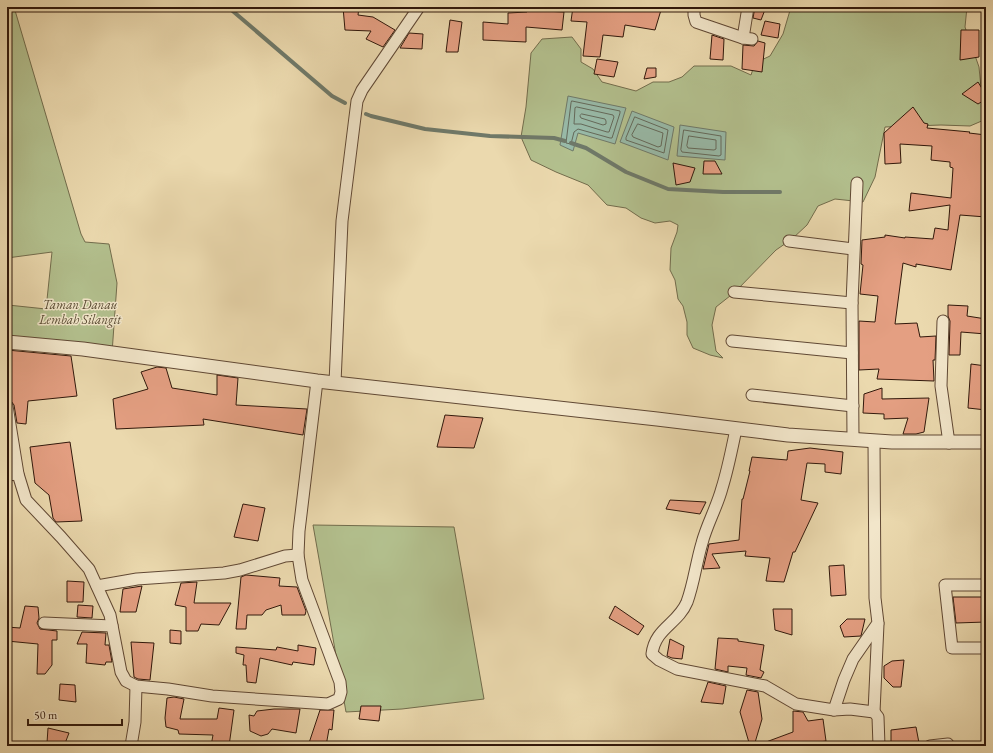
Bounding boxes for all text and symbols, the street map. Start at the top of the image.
park label: Taman Danau Lembah Silangit [38,296,122,328]
scale bar [28,701,122,727]
text: 50 m [34,707,58,723]

